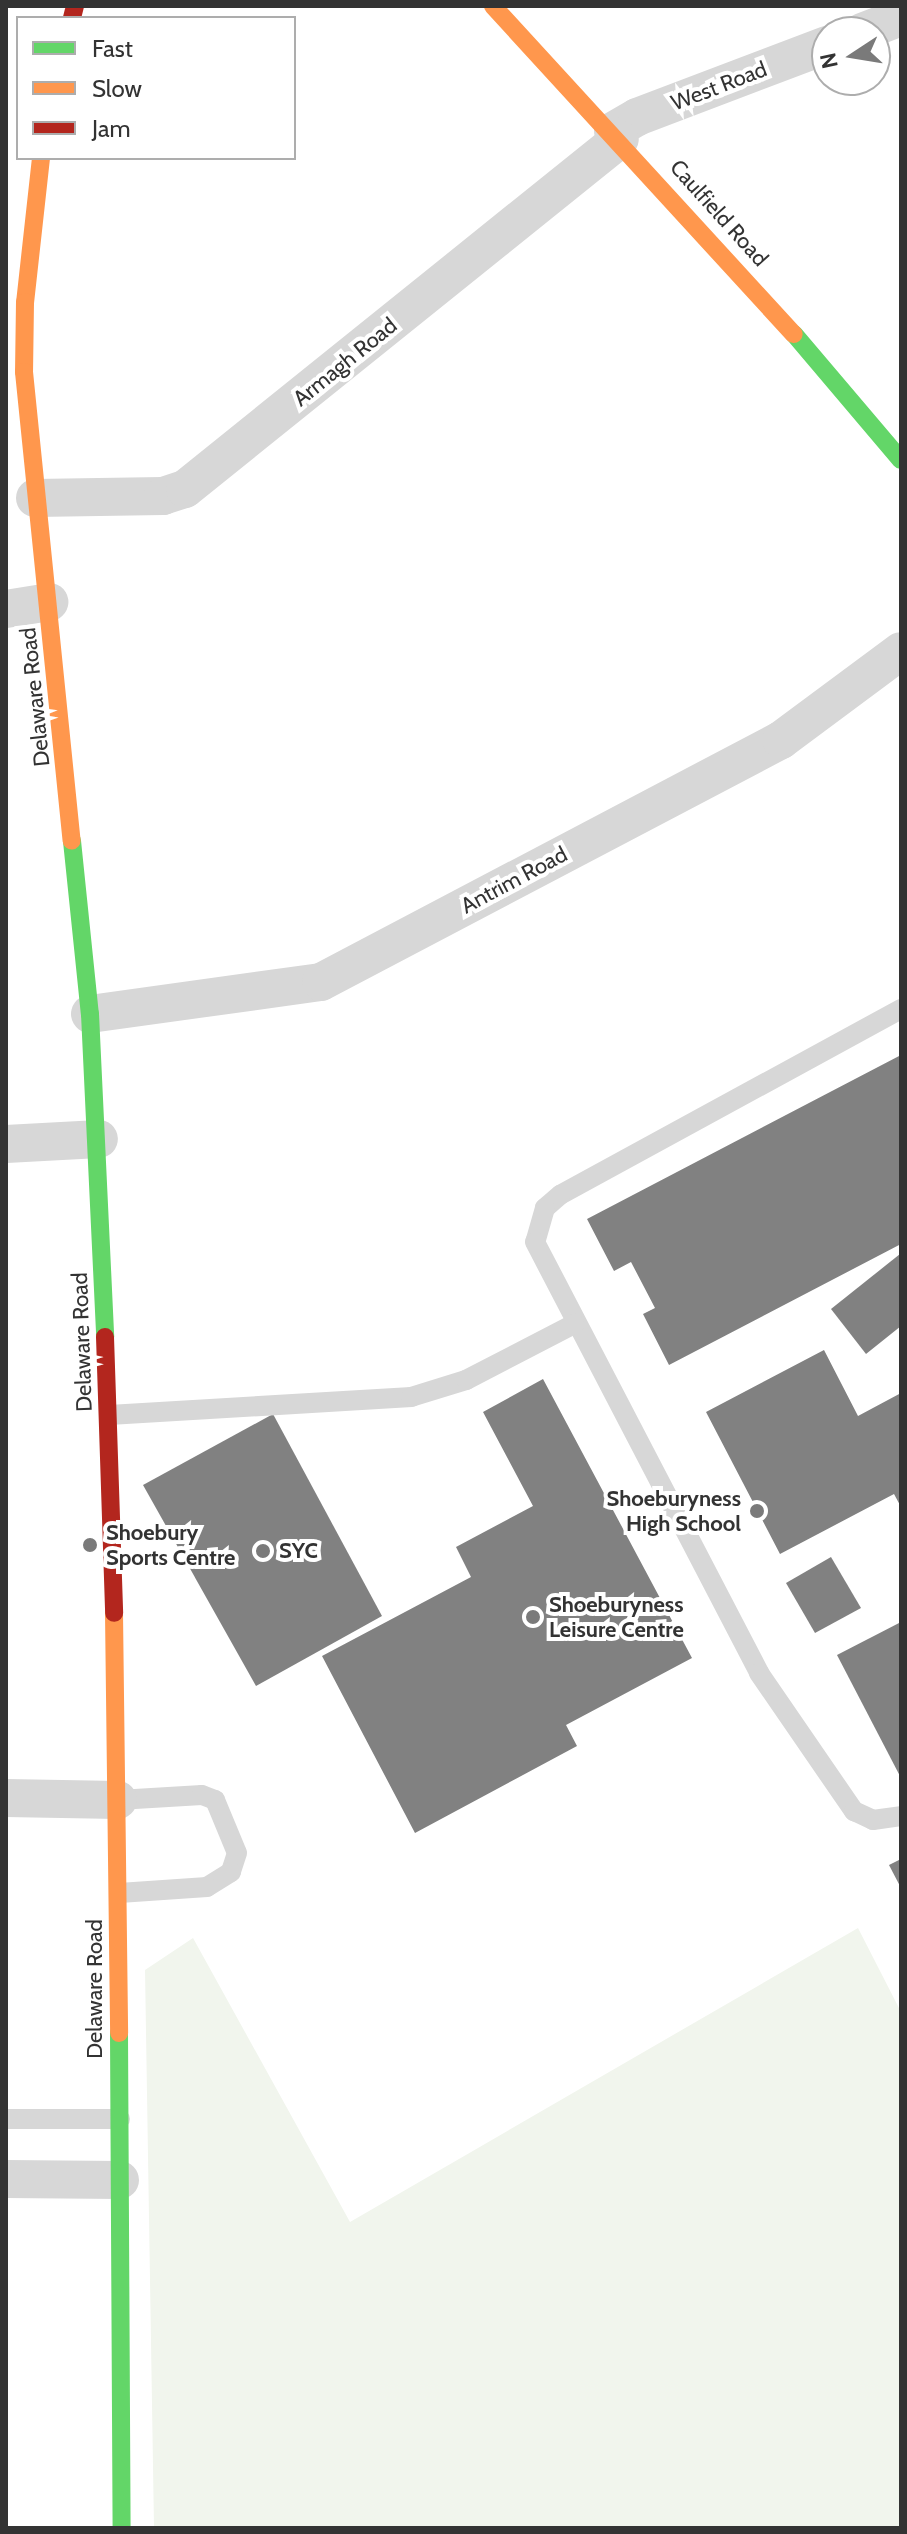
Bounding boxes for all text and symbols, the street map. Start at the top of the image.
legend [16,16,296,160]
north arrow [811,16,891,96]
text: Fast [92,34,133,63]
text: N [814,50,844,71]
street label: West Road [667,56,771,116]
text: Slow [92,74,142,103]
text: Jam [92,114,130,143]
street label: Caulfield Road [664,154,774,272]
street label: Armagh Road [288,312,402,412]
street label: Delaware Road [15,626,55,768]
street label: Antrim Road [456,841,572,919]
street label: Delaware Road [66,1272,98,1412]
place label: Shoeburyness High School [607,1485,741,1536]
marker: Shoeburyness High School [748,1502,766,1520]
place label: Shoebury Sports Centre [106,1519,235,1570]
marker: Shoebury Sports Centre [81,1536,99,1554]
place label: SYC [279,1538,318,1564]
marker: SYC [254,1542,272,1560]
place label: Shoeburyness Leisure Centre [549,1591,684,1642]
marker: Shoeburyness Leisure Centre [524,1608,542,1626]
street label: Delaware Road [82,1919,108,2059]

